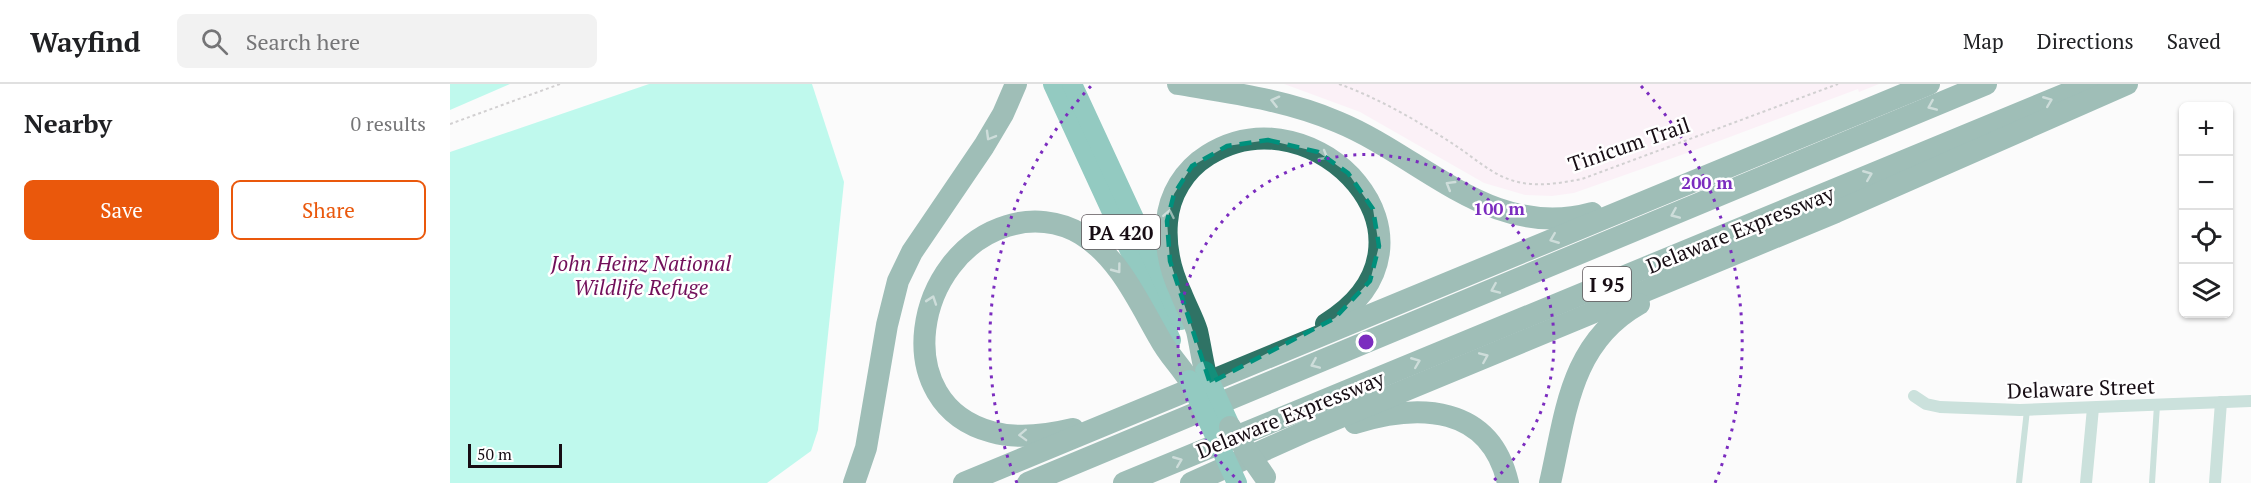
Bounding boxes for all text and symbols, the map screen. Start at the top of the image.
search box [177,14,597,68]
text: Wayfind [30,23,141,60]
icon: search [198,25,231,58]
text: Search here [246,27,360,56]
text: Map [1963,27,2004,55]
text: Directions [2037,27,2134,55]
text: Saved [2167,27,2221,55]
one-way arrow [1270,96,1280,109]
one-way arrow [2042,96,2053,108]
one-way arrow [1928,99,1939,111]
map controls [2179,102,2233,318]
button: + [2179,102,2233,156]
text: Nearby [24,106,112,140]
text: 0 results [351,110,426,137]
street label: Tinicum Trail [1564,110,1694,178]
one-way arrow [985,130,997,140]
one-way arrow [1318,149,1328,160]
button: − [2179,156,2233,210]
text: 200 m [1681,170,1733,194]
one-way arrow [1862,170,1873,182]
street label: Delaware Expressway [1642,178,1838,279]
button: Save [24,180,219,240]
button: Share [231,180,426,240]
one-way arrow [1446,181,1456,193]
text: 100 m [1473,196,1525,220]
one-way arrow [1670,207,1681,219]
one-way arrow [1162,209,1175,219]
button: locate [2179,210,2233,264]
road number: PA 420 [1082,215,1160,249]
one-way arrow [1549,232,1560,244]
park label: John Heinz National Wildlife Refuge [550,249,732,301]
one-way arrow [1110,262,1121,273]
button: layers [2179,264,2233,318]
road number: I 95 [1583,267,1631,301]
one-way arrow [1490,282,1501,294]
one-way arrow [924,295,937,306]
centre of rings [1356,332,1376,352]
one-way arrow [1478,352,1489,364]
one-way arrow [1310,357,1321,369]
one-way arrow [1410,357,1421,369]
street label: Delaware Expressway [1192,363,1388,464]
street label: Delaware Street [2007,371,2156,405]
one-way arrow [1018,428,1027,441]
scale bar [468,441,562,468]
text: 50 m [477,443,512,465]
one-way arrow [1171,456,1182,468]

